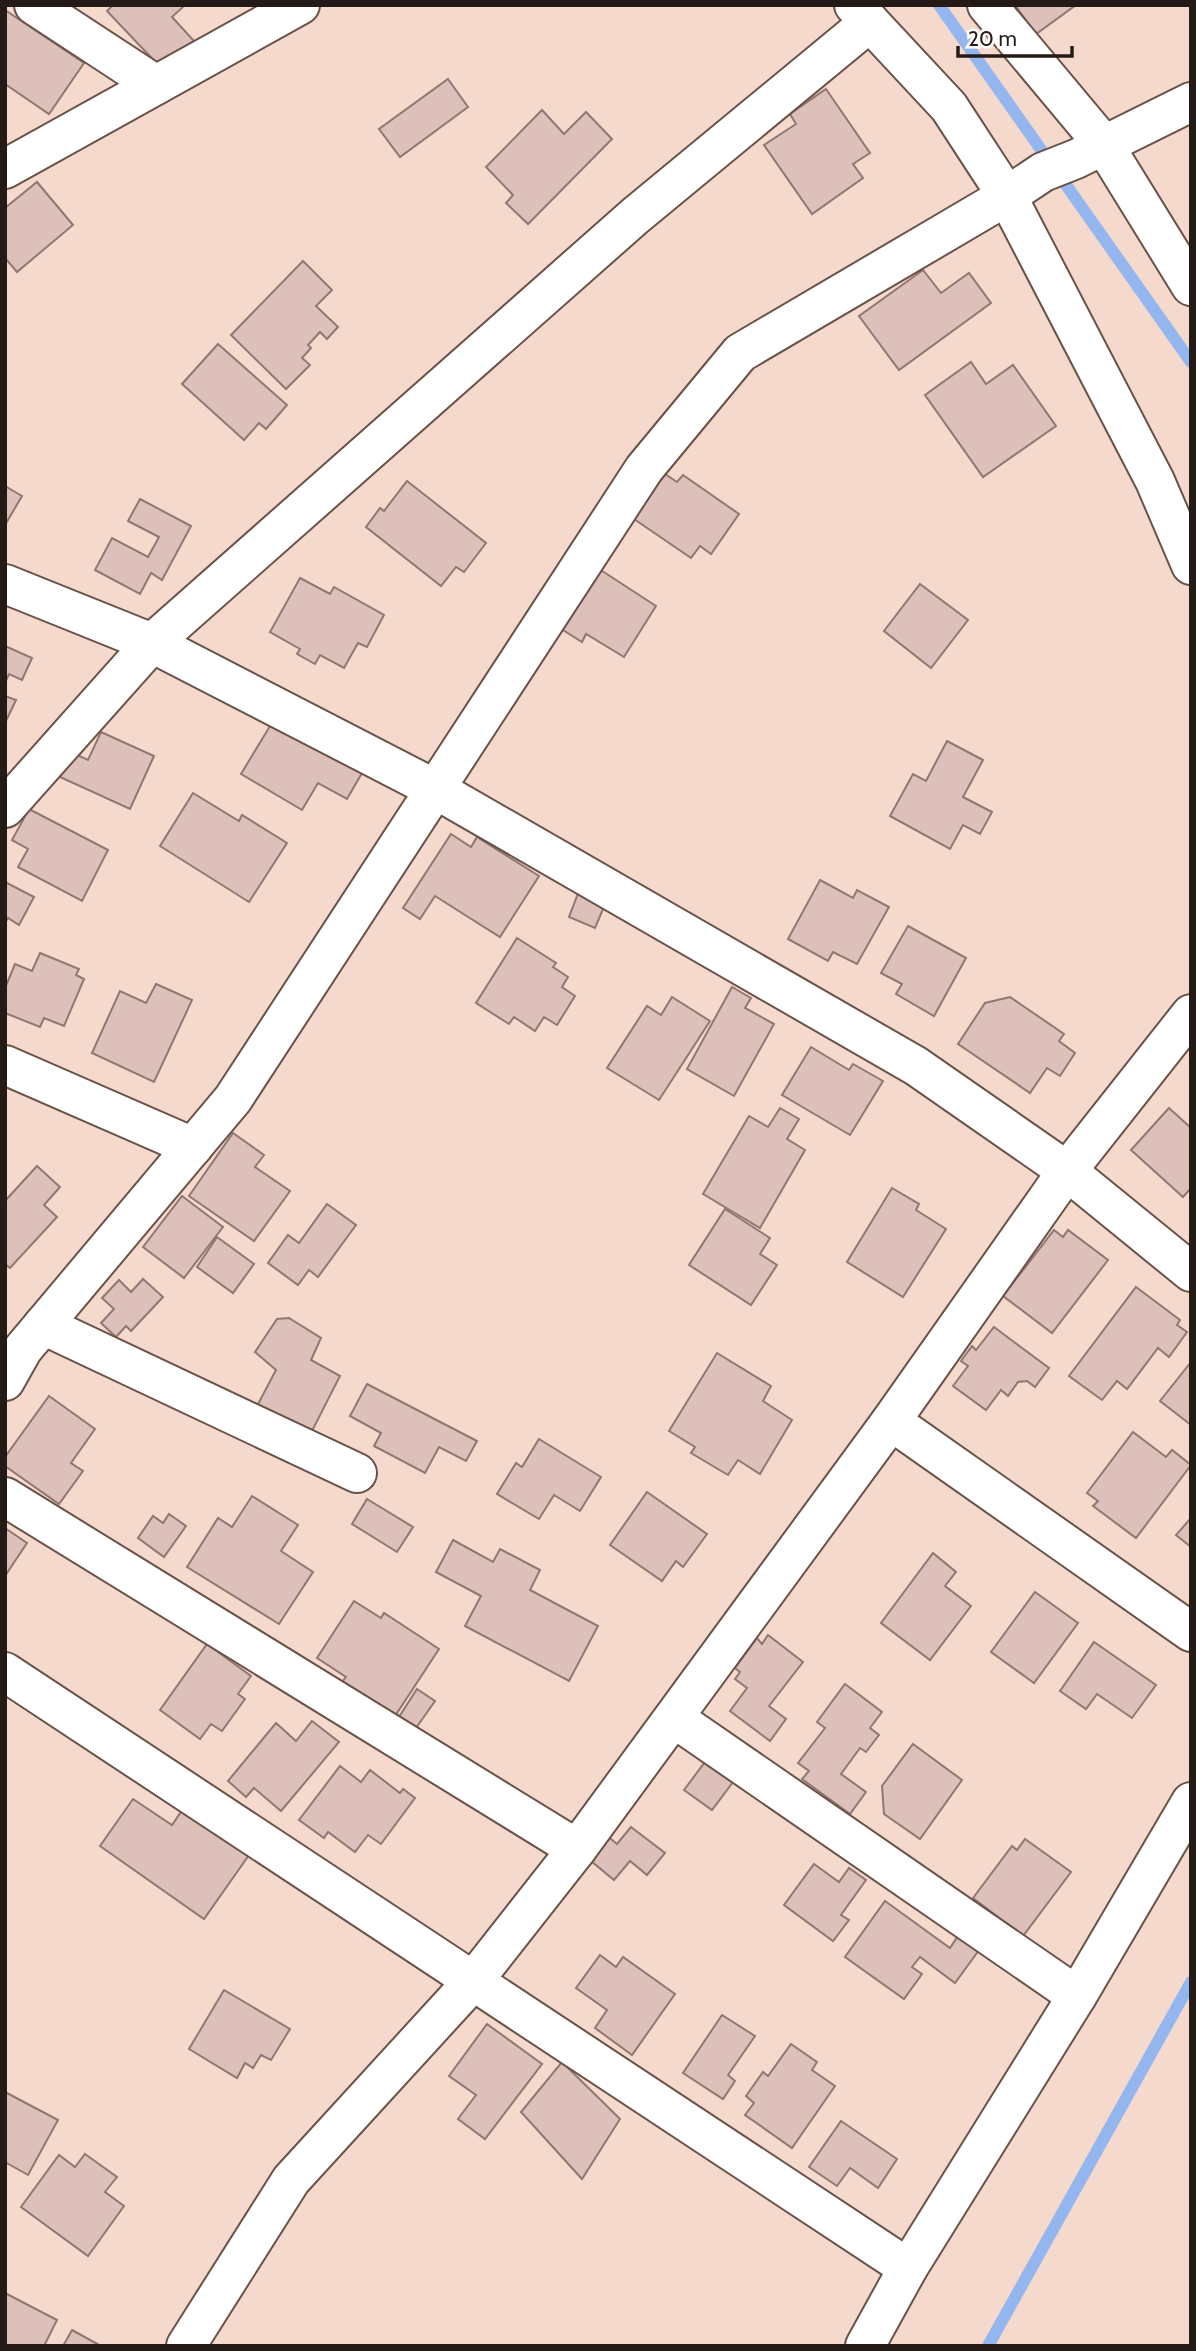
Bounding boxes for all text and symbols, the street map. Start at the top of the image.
scale bar [958,14,1072,58]
text: 20 m [968,26,1017,51]

